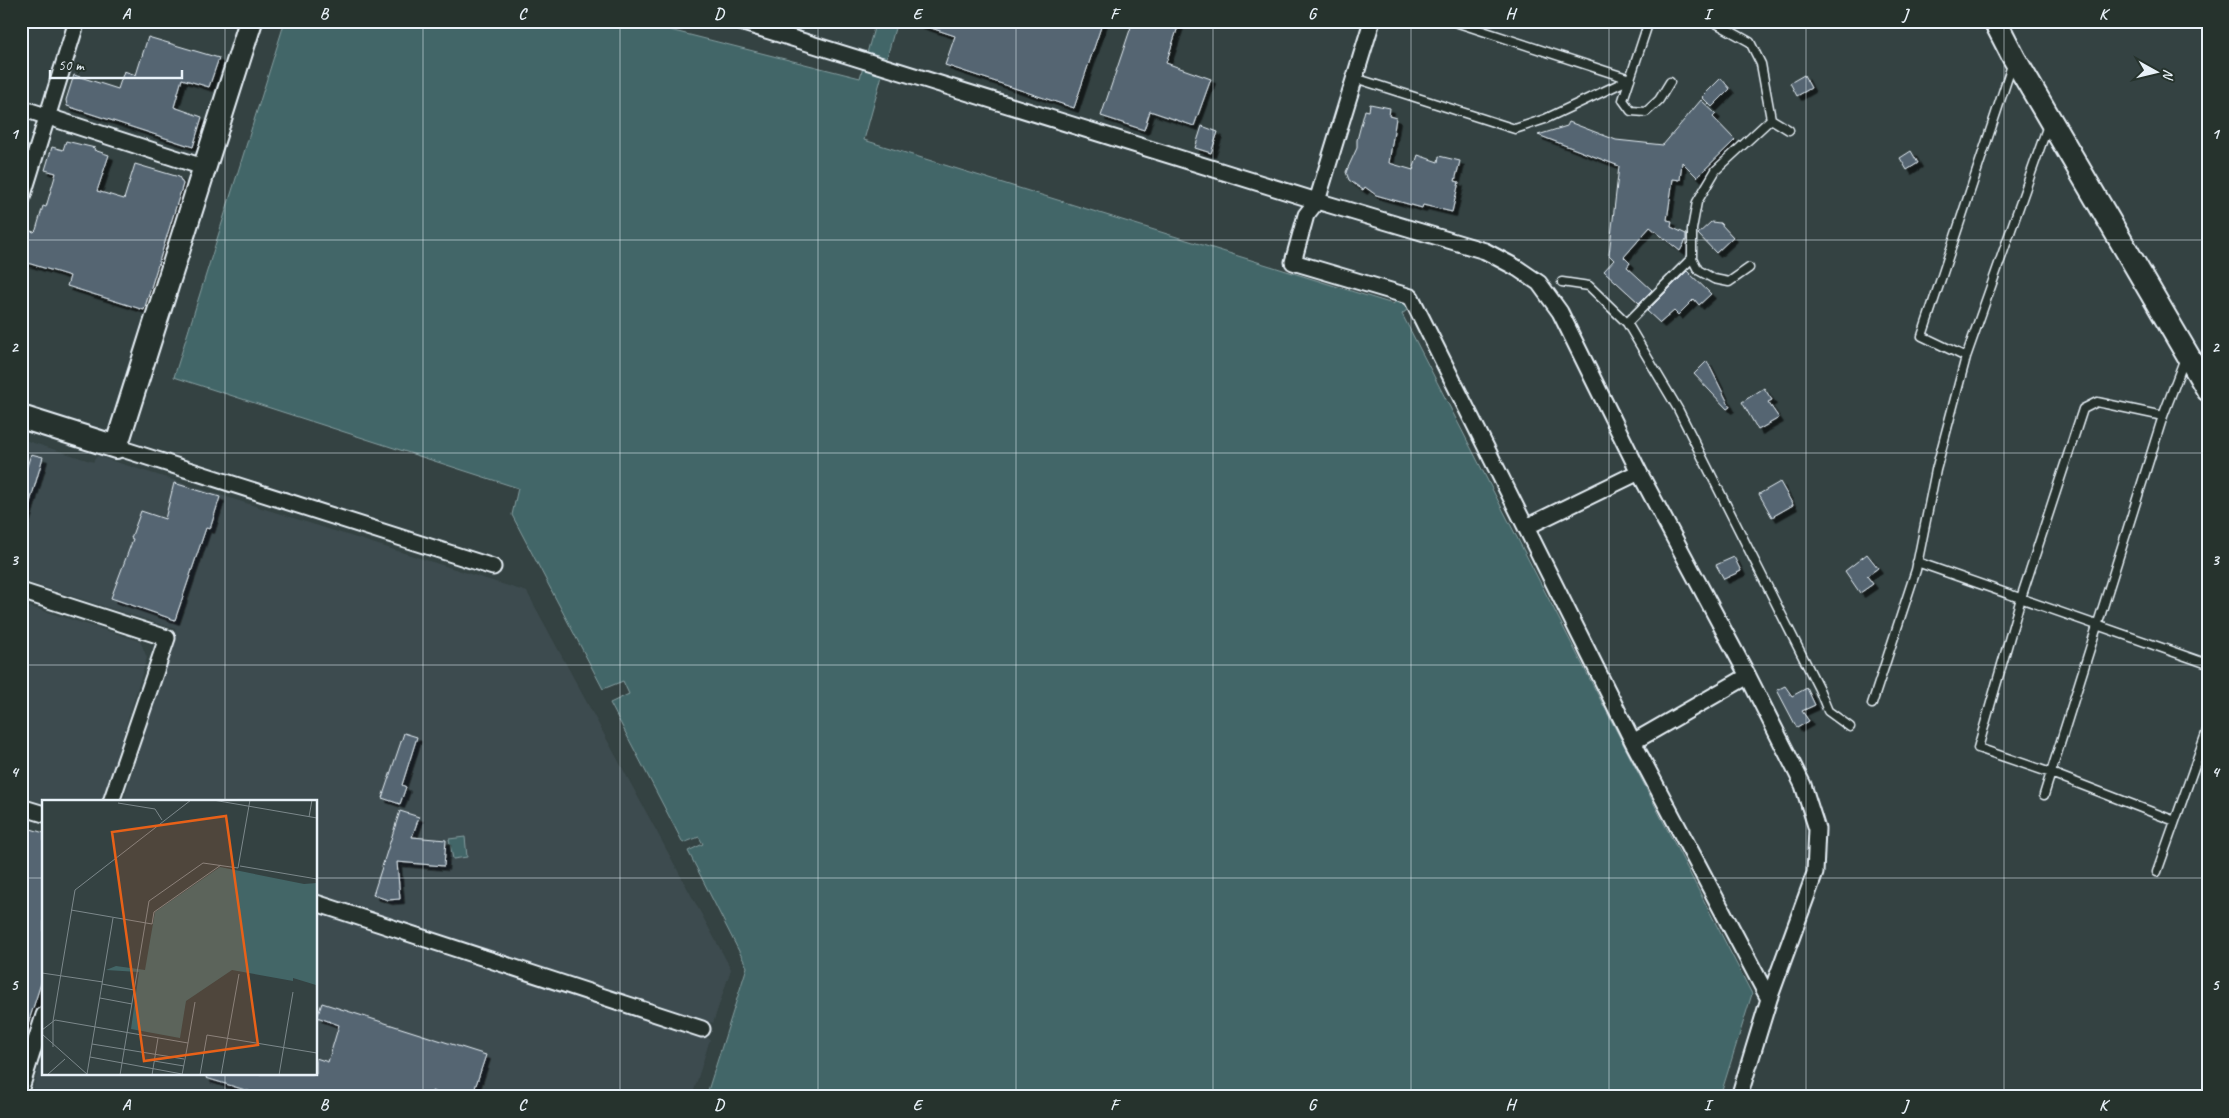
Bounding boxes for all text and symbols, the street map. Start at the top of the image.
text: A [122,4,132,24]
text: B [320,4,330,24]
text: C [518,4,528,24]
text: D [714,4,725,24]
text: E [913,4,924,24]
text: F [1110,4,1121,24]
text: G [1308,4,1318,24]
text: H [1505,4,1517,24]
text: I [1704,4,1714,24]
text: J [1901,4,1910,24]
text: K [2099,4,2111,24]
scale bar [50,48,182,80]
north arrow [2132,48,2182,98]
text: 50 m [58,56,85,75]
text: N [2159,68,2177,82]
text: 1 [10,124,19,144]
text: 1 [2211,124,2220,144]
text: 2 [10,337,19,357]
text: 2 [2211,337,2220,357]
text: 3 [10,550,19,570]
text: 3 [2211,550,2220,570]
text: 4 [10,762,19,782]
text: 4 [2211,762,2220,782]
inset map [42,800,318,1076]
text: 5 [11,975,20,995]
text: 5 [2212,975,2221,995]
text: A [122,1095,132,1115]
text: B [320,1095,330,1115]
text: C [518,1095,528,1115]
text: D [714,1095,725,1115]
text: E [913,1095,924,1115]
text: F [1110,1095,1121,1115]
text: G [1308,1095,1318,1115]
text: H [1505,1095,1517,1115]
text: I [1704,1095,1714,1115]
text: J [1901,1095,1910,1115]
text: K [2099,1095,2111,1115]

